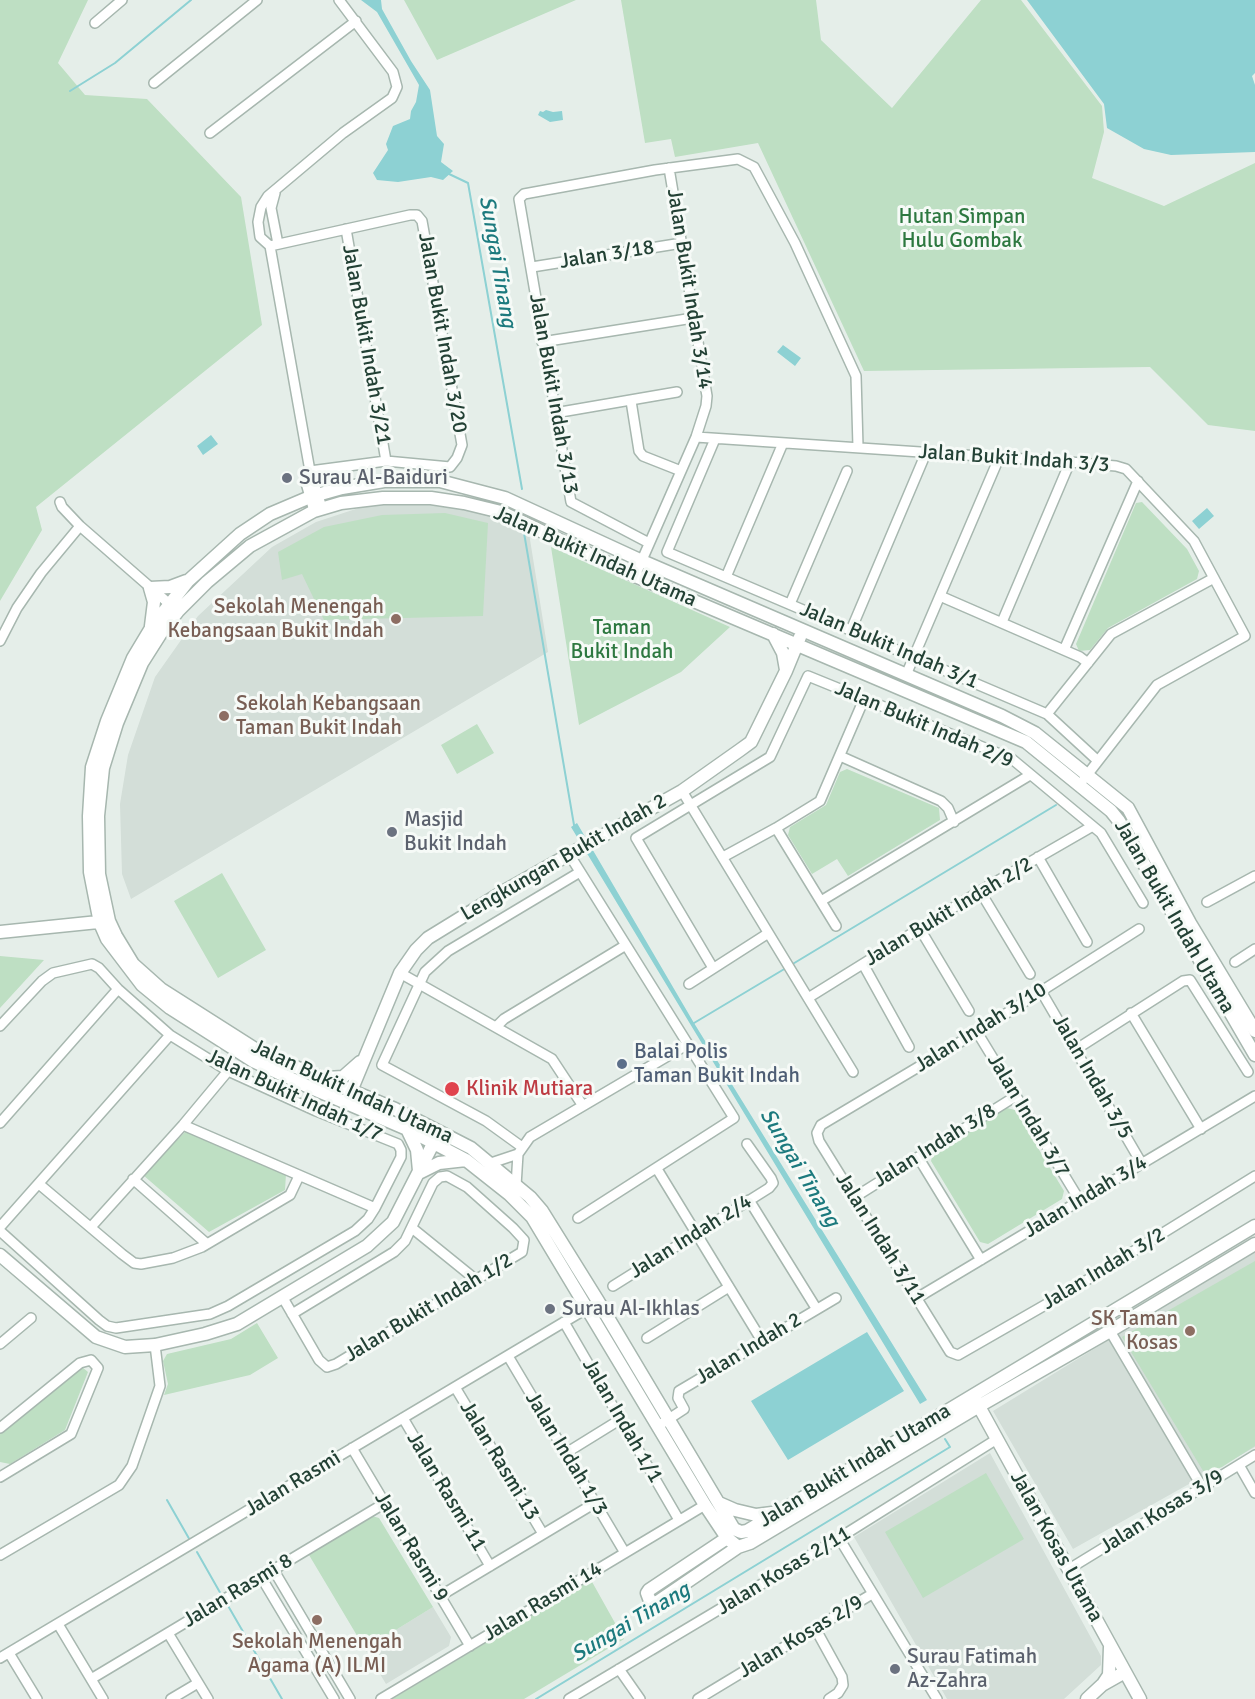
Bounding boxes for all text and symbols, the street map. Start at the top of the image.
street label: Jalan Bukit Indah 3/14 [661,187,717,391]
water label: Sungai Tinang [472,194,522,330]
park label: Hutan Simpan Hulu Gombak [898,204,1026,254]
street label: Jalan Bukit Indah 3/20 [412,231,472,435]
street label: Jalan 3/18 [558,235,656,275]
street label: Jalan Bukit Indah 3/21 [336,243,396,447]
street label: Jalan Bukit Indah 3/13 [523,292,583,496]
street label: Jalan Bukit Indah 3/3 [918,440,1110,478]
place label: Surau Al-Baiduri [299,465,448,491]
marker: Surau Al-Baiduri [280,471,294,485]
street label: Jalan Bukit Indah Utama [490,501,700,613]
place label: Sekolah Menengah Kebangsaan Bukit Indah [168,594,384,644]
street label: Jalan Bukit Indah 3/1 [796,597,982,695]
marker: Sekolah Menengah Kebangsaan Bukit Indah [389,612,403,626]
park label: Taman Bukit Indah [571,615,673,665]
street label: Jalan Bukit Indah 2/9 [831,676,1017,774]
place label: Sekolah Kebangsaan Taman Bukit Indah [236,691,421,741]
marker: Sekolah Kebangsaan Taman Bukit Indah [217,709,231,723]
street label: Lengkungan Bukit Indah 2 [457,789,671,927]
place label: Masjid Bukit Indah [404,807,507,857]
street label: Jalan Bukit Indah Utama [1108,816,1240,1018]
marker: Masjid Bukit Indah [385,825,399,839]
street label: Jalan Bukit Indah 2/2 [860,852,1038,972]
street label: Jalan Indah 3/10 [910,977,1052,1079]
street label: Jalan Indah 3/5 [1046,1010,1138,1144]
street label: Jalan Bukit Indah Utama [247,1034,457,1150]
place label: Balai Polis Taman Bukit Indah [634,1039,800,1089]
street label: Jalan Bukit Indah 1/7 [202,1044,386,1148]
street label: Jalan Indah 3/7 [981,1050,1075,1182]
marker: Balai Polis Taman Bukit Indah [615,1057,629,1071]
place label: Klinik Mutiara [466,1076,593,1102]
marker: Klinik Mutiara [443,1080,461,1098]
street label: Jalan Indah 3/8 [869,1098,1001,1194]
water label: Sungai Tinang [753,1104,845,1232]
street label: Jalan Indah 3/4 [1020,1150,1152,1244]
street label: Jalan Indah 3/11 [829,1168,931,1310]
street label: Jalan Indah 2/4 [625,1189,757,1285]
street label: Jalan Indah 3/2 [1038,1222,1170,1316]
street label: Jalan Bukit Indah 1/2 [340,1248,518,1368]
place label: Surau Al-Ikhlas [562,1296,700,1322]
marker: Surau Al-Ikhlas [543,1302,557,1316]
place label: SK Taman Kosas [1091,1306,1178,1356]
street label: Jalan Indah 2 [691,1307,807,1391]
marker: SK Taman Kosas [1183,1324,1197,1338]
street label: Jalan Indah 1/1 [576,1354,668,1488]
street label: Jalan Indah 1/3 [519,1388,613,1520]
street label: Jalan Rasmi 13 [454,1397,544,1525]
street label: Jalan Bukit Indah Utama [754,1399,956,1533]
street label: Jalan Rasmi 11 [401,1428,491,1556]
street label: Jalan Rasmi [241,1446,345,1522]
street label: Jalan Kosas 3/9 [1096,1464,1228,1560]
street label: Jalan Kosas Utama [1004,1467,1108,1627]
street label: Jalan Rasmi 9 [368,1488,454,1606]
street label: Jalan Kosas 2/11 [712,1521,856,1621]
street label: Jalan Rasmi 8 [179,1548,297,1634]
street label: Jalan Rasmi 14 [479,1557,607,1647]
water label: Sungai Tinang [567,1577,695,1669]
street label: Jalan Kosas 2/9 [734,1590,868,1684]
marker: Sekolah Menengah Agama (A) ILMI [310,1613,324,1627]
place label: Sekolah Menengah Agama (A) ILMI [232,1629,402,1679]
place label: Surau Fatimah Az-Zahra [907,1644,1037,1694]
marker: Surau Fatimah Az-Zahra [888,1662,902,1676]

